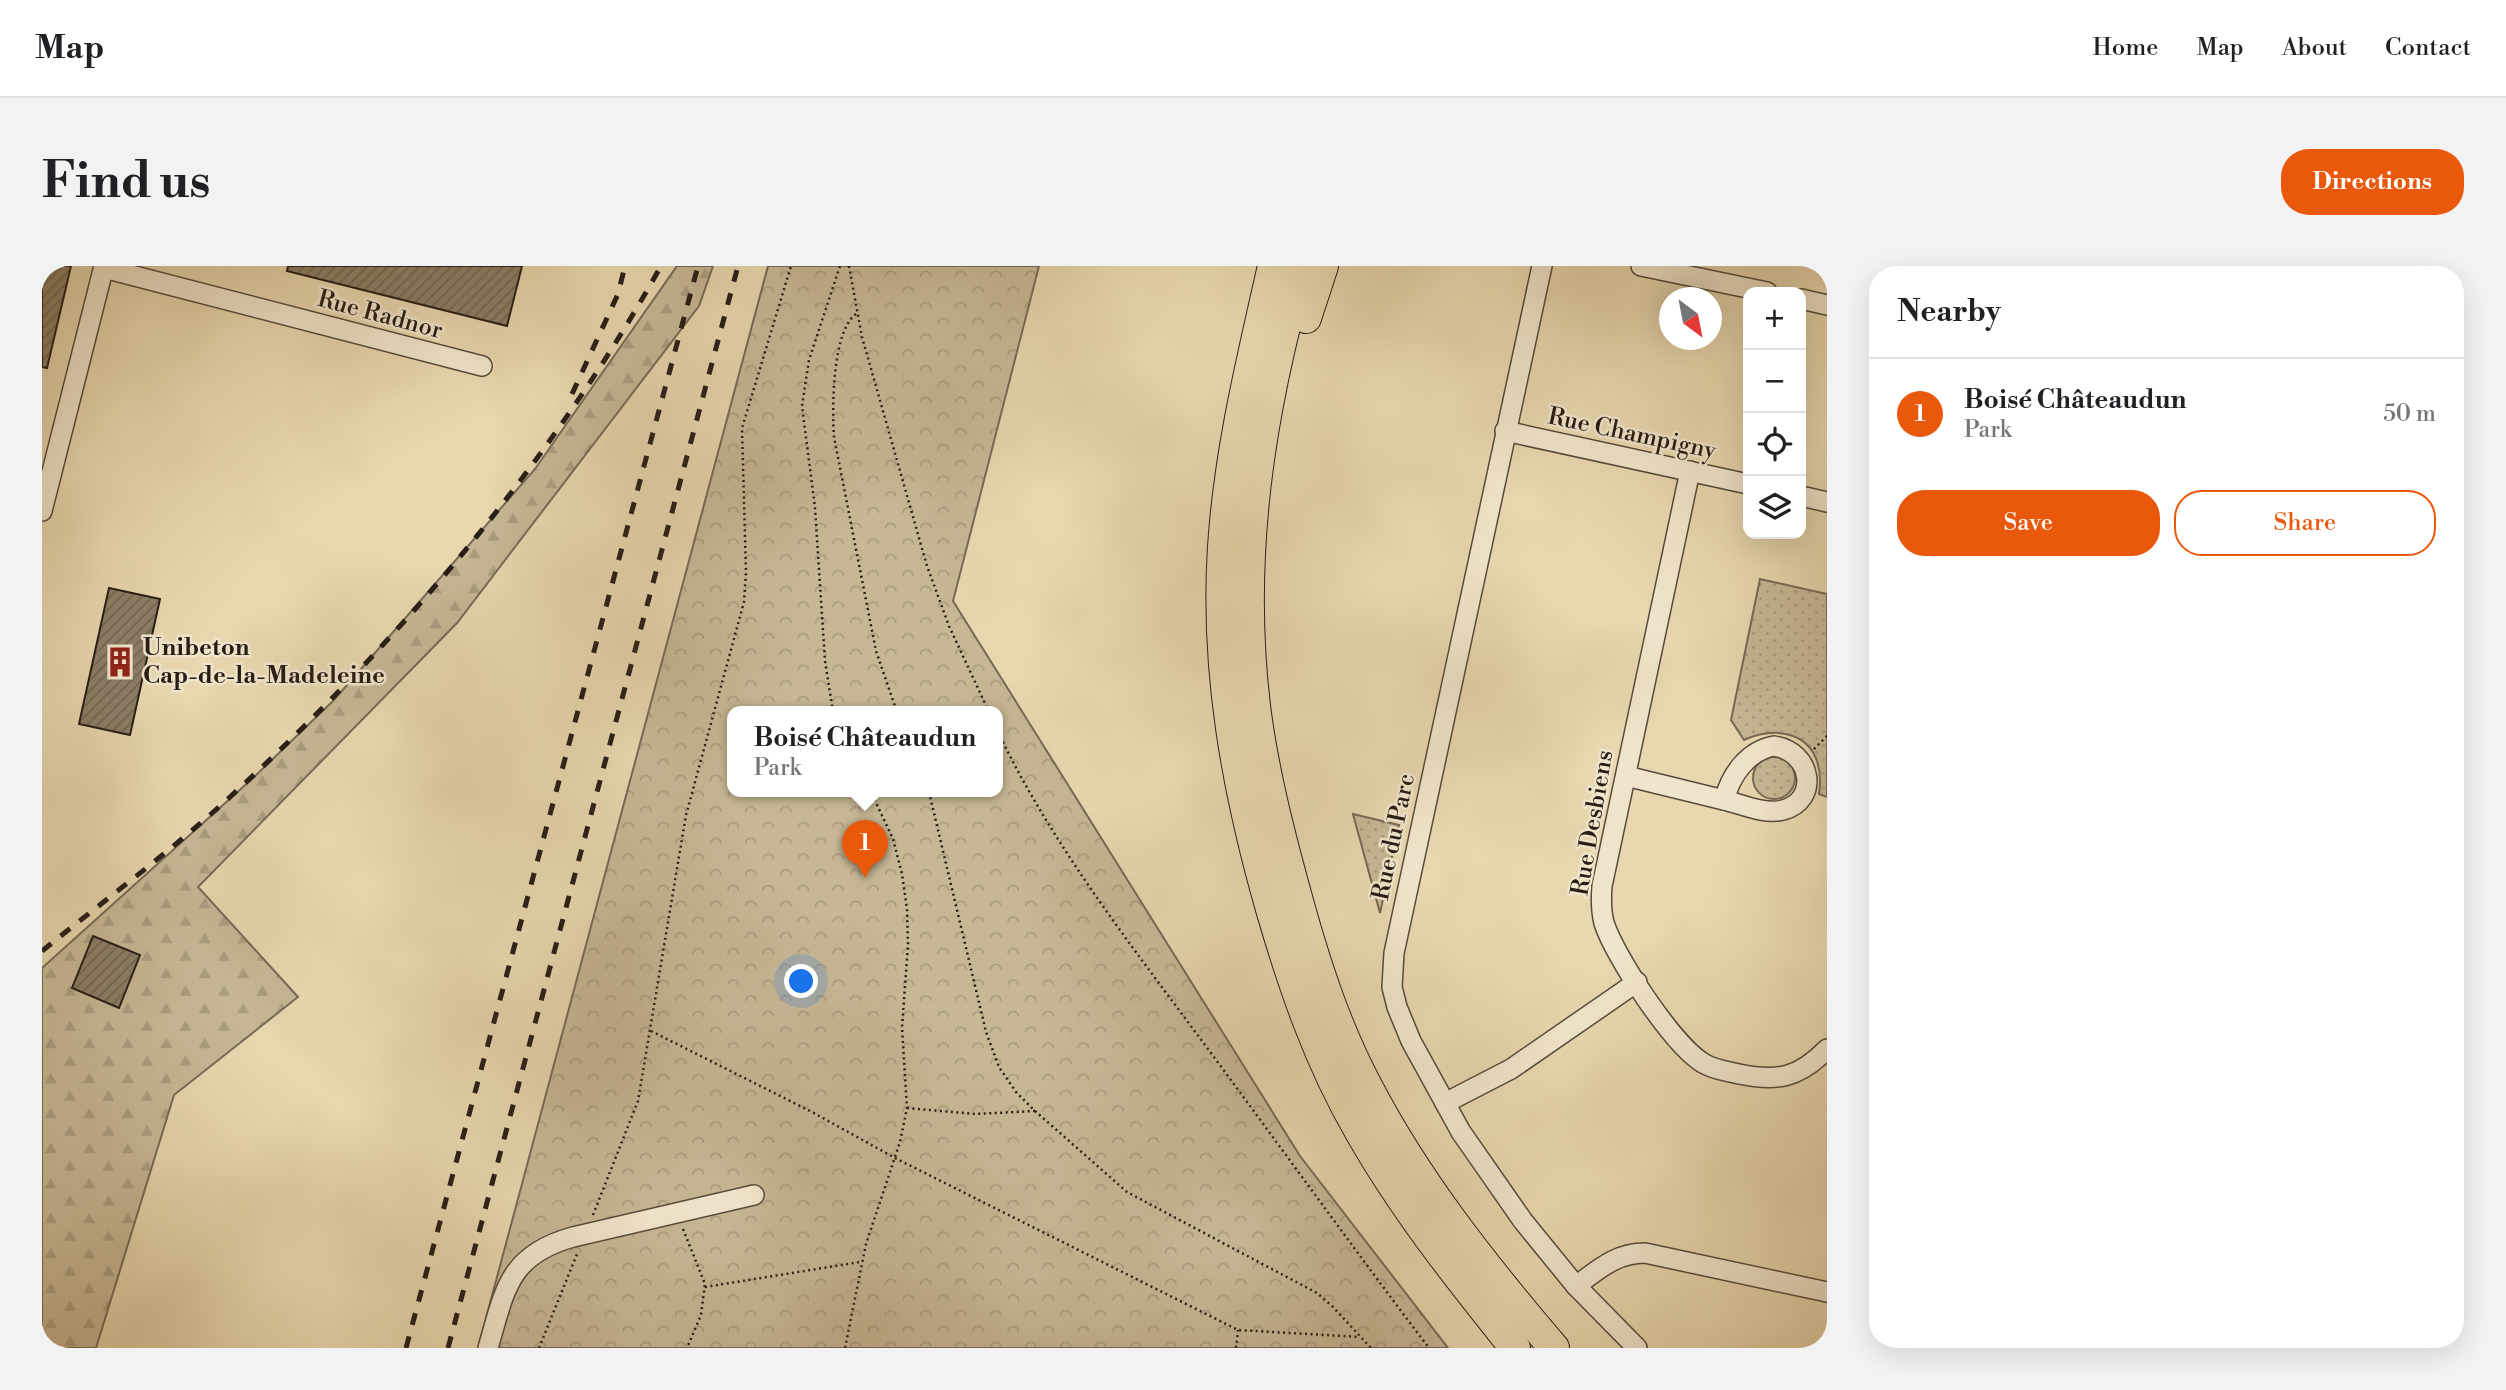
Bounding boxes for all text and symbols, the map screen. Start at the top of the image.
text: Map [35,28,104,69]
text: Home [2093,33,2158,63]
text: Map [2196,33,2244,63]
text: About [2282,33,2347,63]
text: Contact [2385,33,2471,63]
button: Directions [2281,149,2464,215]
text: Find us [42,152,211,213]
street label: Rue Radnor [314,284,446,346]
north arrow [1659,287,1722,350]
map controls [1743,287,1806,539]
button: + [1743,287,1806,350]
text: Nearby [1897,293,2001,331]
button: − [1743,350,1806,413]
text: Boisé Châteaudun [1964,384,2187,416]
text: 1 [1914,400,1926,428]
text: 50 m [2383,400,2436,428]
street label: Rue Champigny [1545,402,1719,467]
button: locate [1743,413,1806,476]
text: Park [1964,416,2012,444]
button: layers [1743,476,1806,539]
button: Save [1897,490,2160,556]
button: Share [2174,490,2436,556]
place label: Unibeton Cap-de-la-Madeleine [143,633,385,691]
building icon: Unibeton Cap-de-la-Madeleine [103,645,137,679]
popup [727,706,1003,797]
text: Boisé Châteaudun [754,722,976,754]
street label: Rue Desbiens [1565,748,1621,898]
text: Park [754,754,802,782]
street label: Rue du Parc [1366,771,1422,903]
pin: 1 [842,820,888,878]
your location [784,964,818,998]

